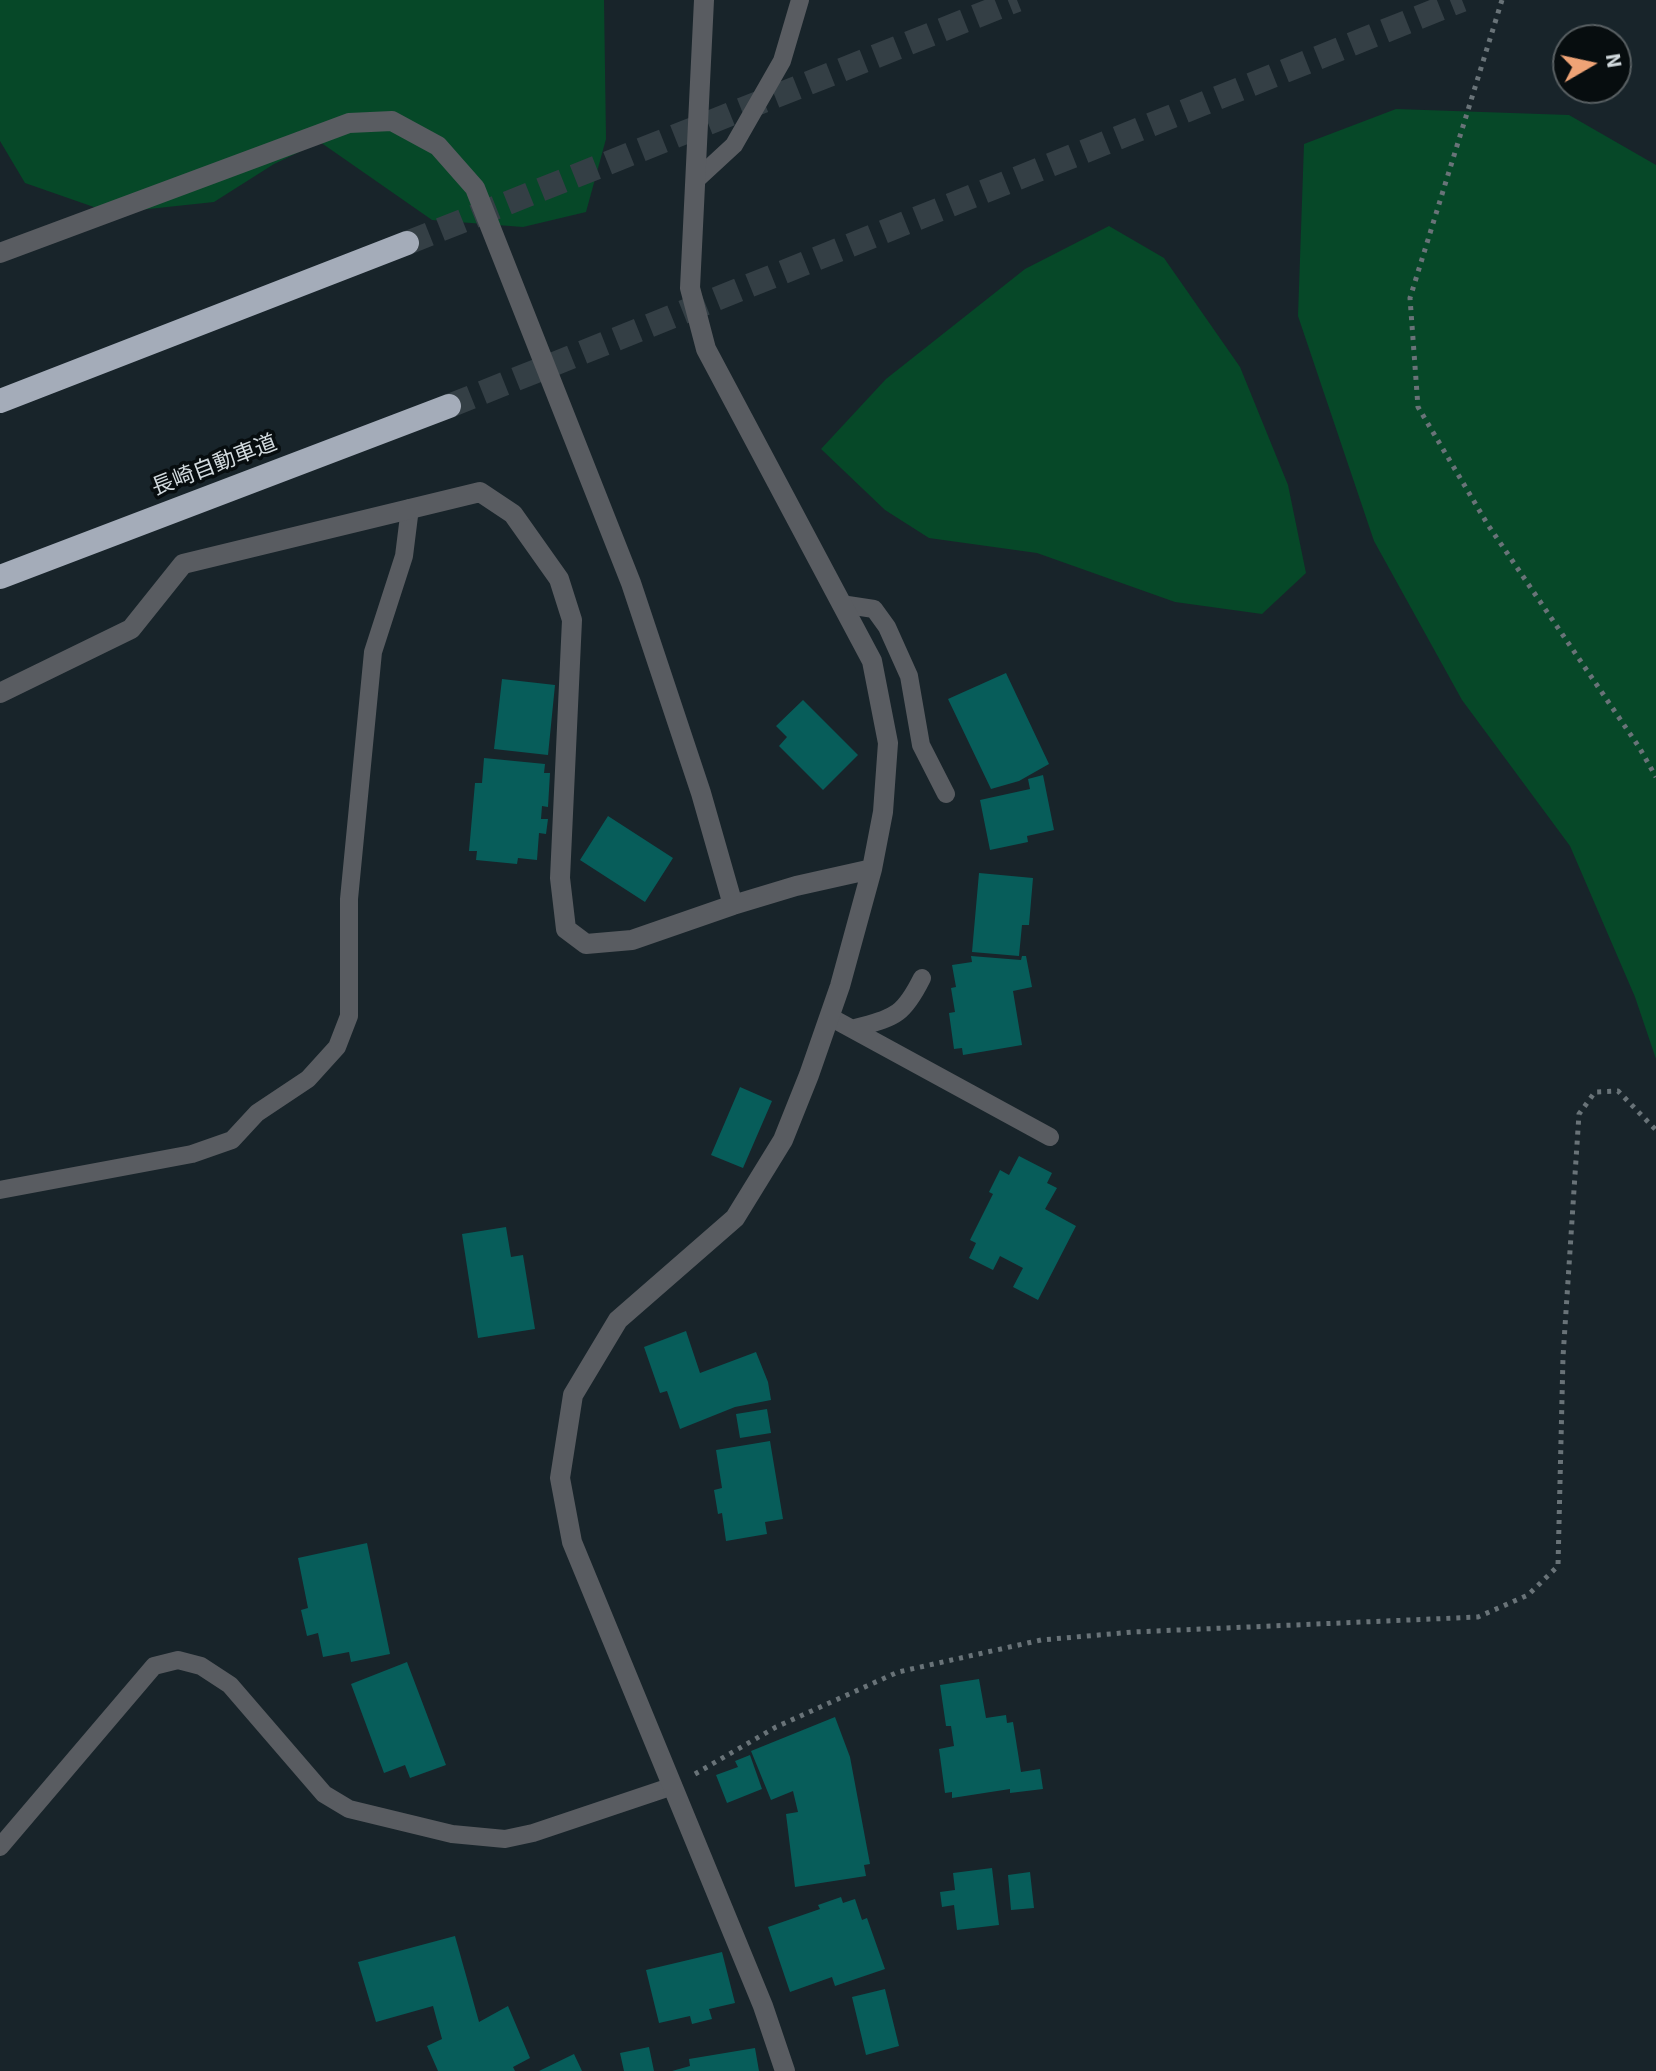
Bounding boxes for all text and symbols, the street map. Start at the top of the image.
north arrow [1552,24,1632,104]
text: N [1597,51,1631,70]
street label: 長崎自動車道 [149,431,281,503]

